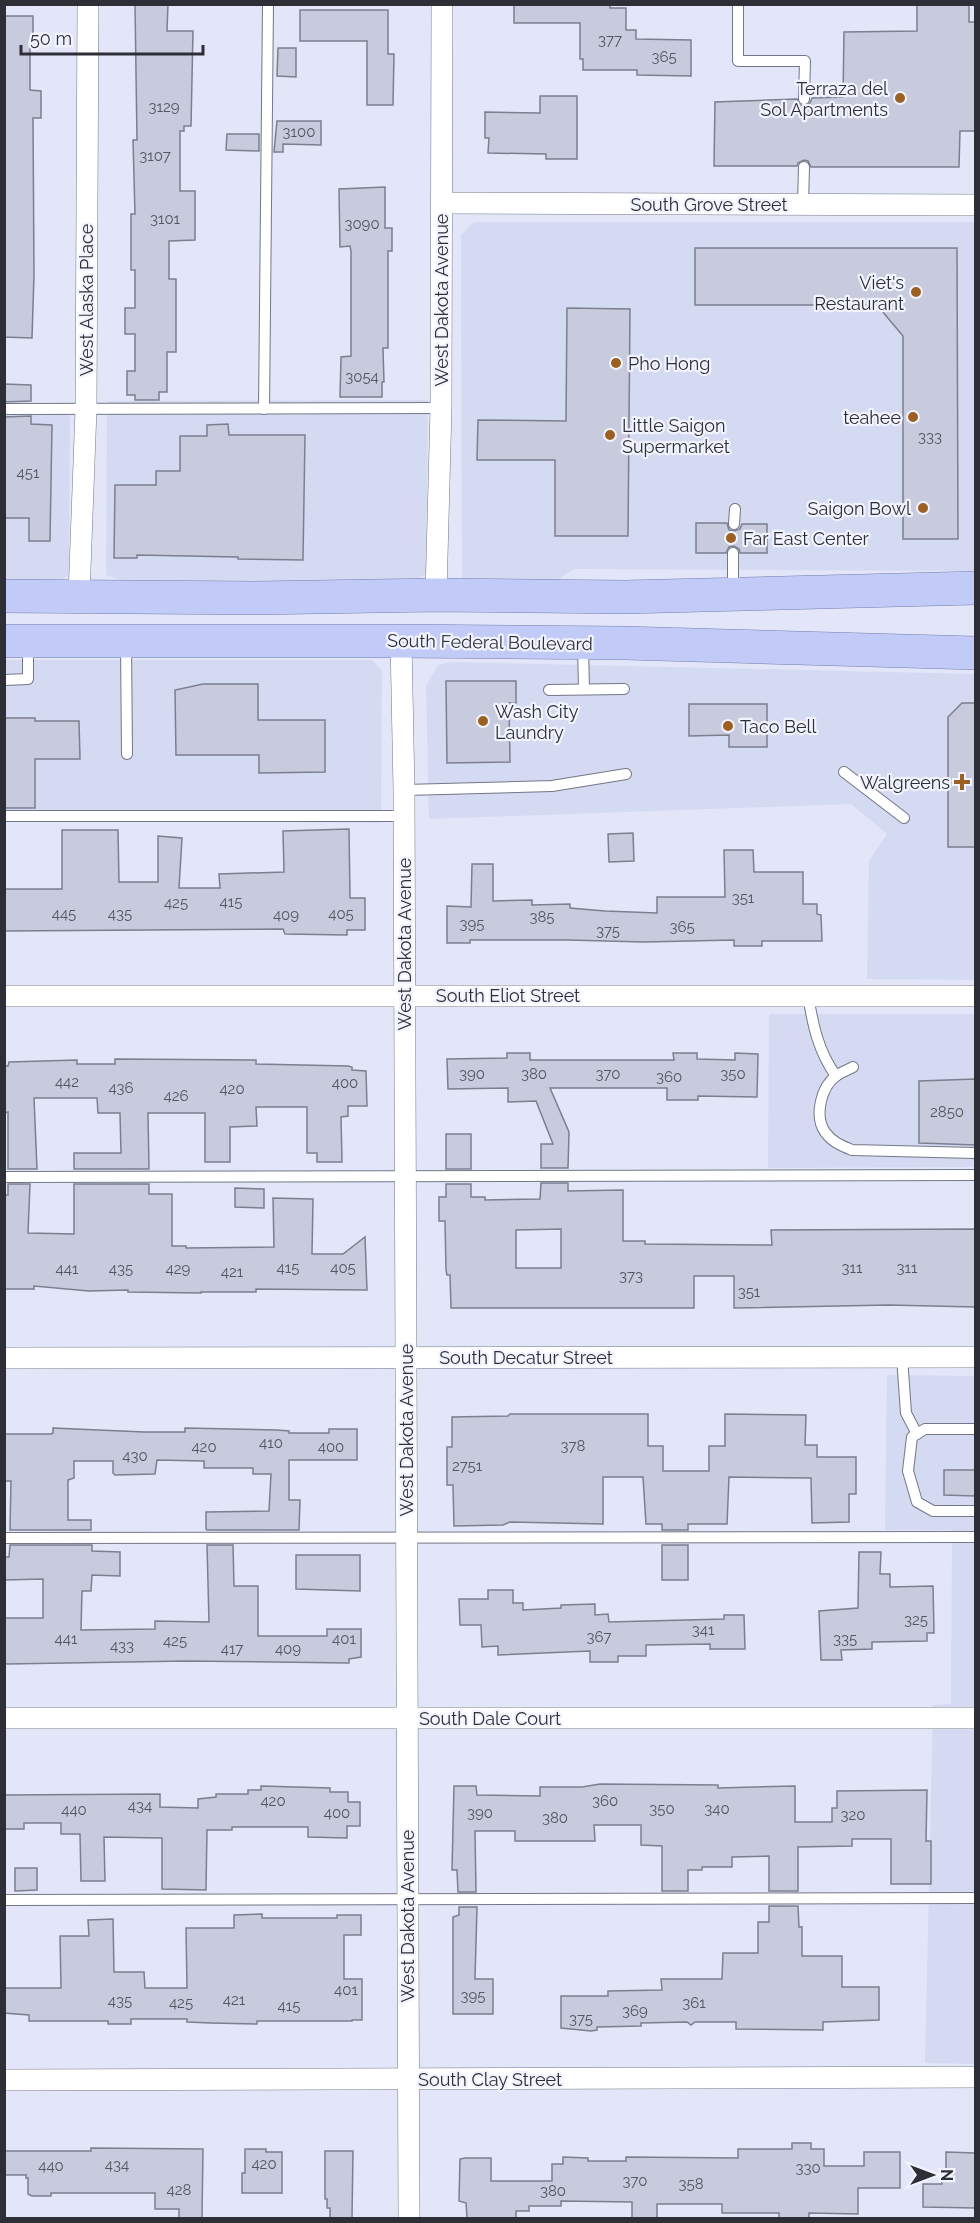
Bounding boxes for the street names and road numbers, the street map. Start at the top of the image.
street label: South Grove Street [630,194,788,215]
street label: West Dakota Avenue [431,213,452,386]
street label: West Alaska Place [76,223,97,376]
street label: South Federal Boulevard [387,630,593,654]
street label: West Dakota Avenue [394,857,415,1030]
street label: South Eliot Street [436,985,580,1006]
street label: West Dakota Avenue [396,1343,417,1516]
street label: South Decatur Street [439,1347,613,1368]
street label: South Dale Court [419,1708,561,1729]
street label: West Dakota Avenue [397,1829,418,2002]
street label: South Clay Street [418,2069,562,2090]

